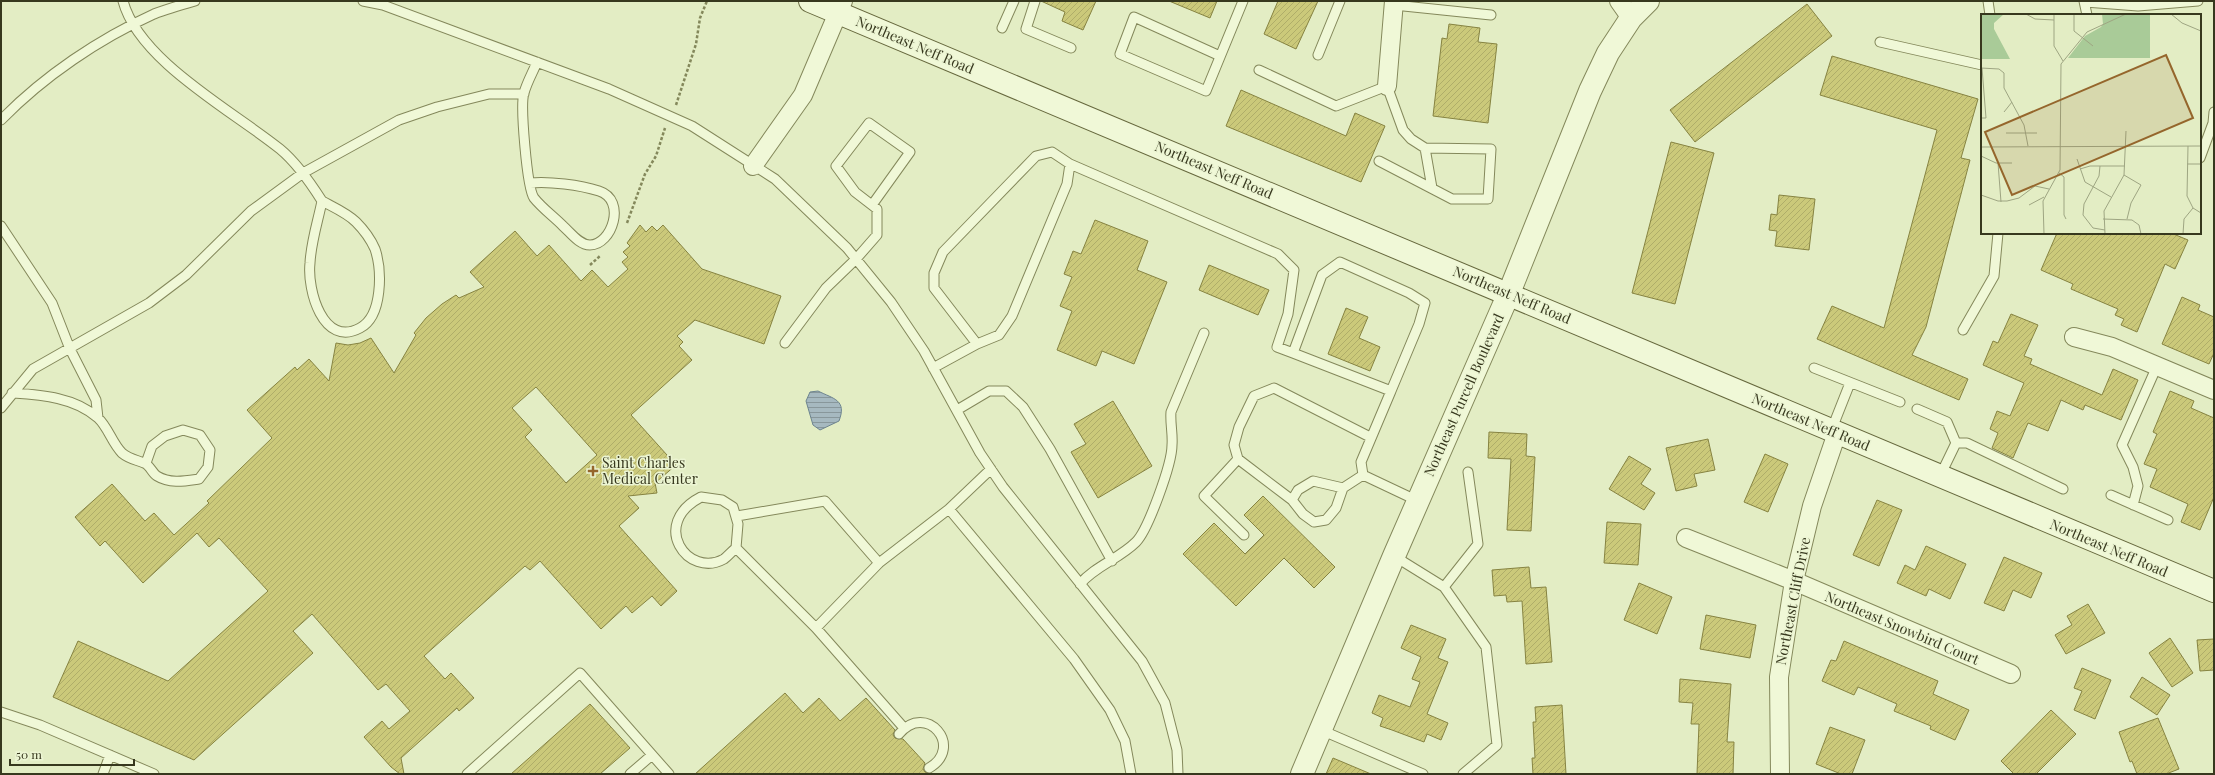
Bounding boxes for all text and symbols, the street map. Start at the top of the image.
street label: Northeast Neff Road [853,11,977,78]
inset map [1981,14,2201,234]
street label: Northeast Neff Road [1152,136,1276,203]
street label: Northeast Neff Road [1450,261,1574,328]
street label: Northeast Purcell Boulevard [1419,310,1508,479]
street label: Northeast Neff Road [1749,388,1873,455]
place label: Saint Charles Medical Center [602,453,699,488]
marker: Saint Charles Medical Center [587,465,599,477]
street label: Northeast Neff Road [2047,514,2171,581]
street label: Northeast Cliff Drive [1771,535,1814,666]
street label: Northeast Snowbird Court [1822,586,1983,669]
scale bar [10,741,134,767]
text: 50 m [16,746,42,762]

